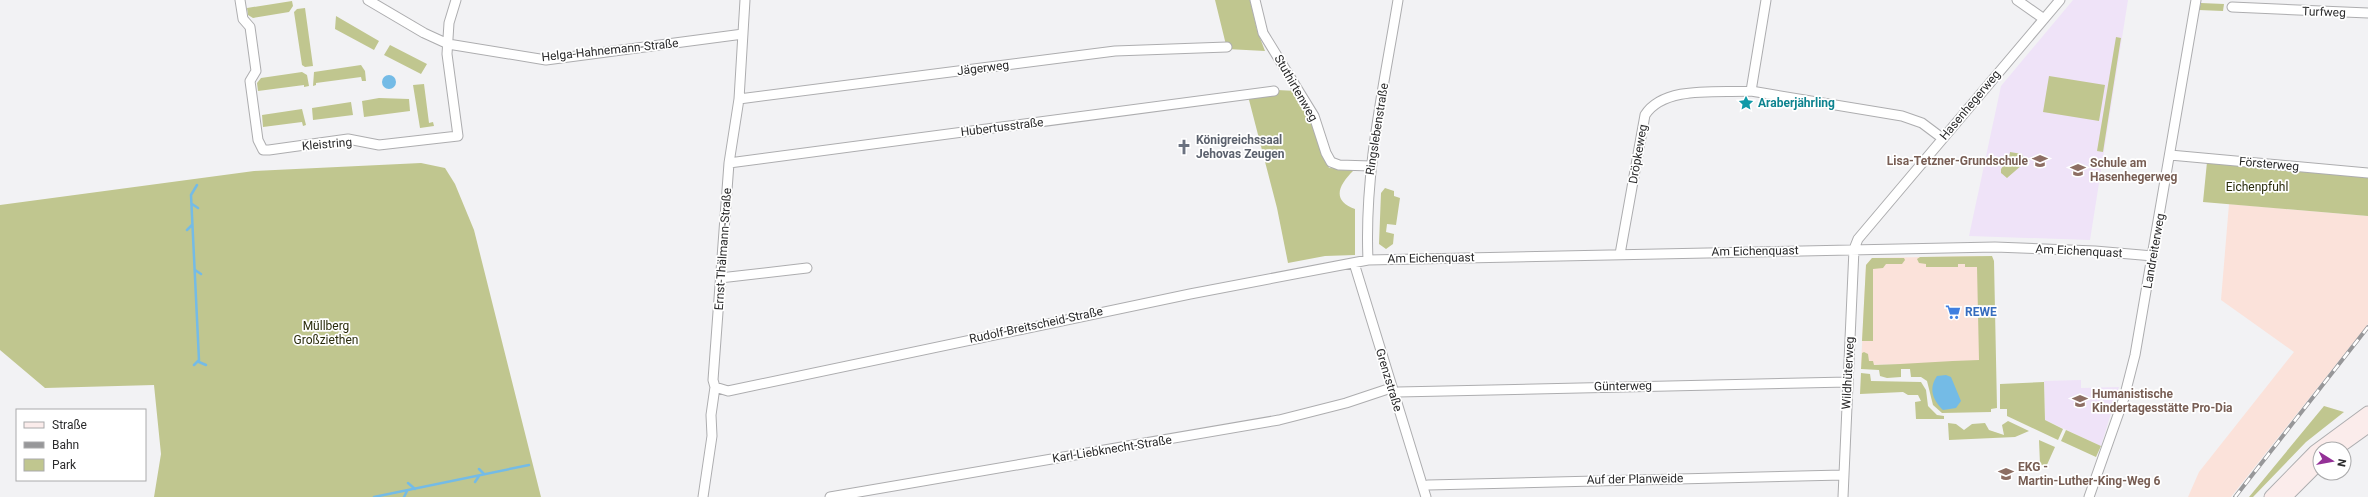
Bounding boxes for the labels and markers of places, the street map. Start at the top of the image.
place icon: Araberjährling [1737,94,1755,112]
place label: Araberjährling [1758,96,1835,110]
place label: Königreichssaal Jehovas Zeugen [1196,133,1285,161]
church icon: Königreichssaal Jehovas Zeugen [1175,138,1193,156]
school or university icon: Lisa-Tetzner-Grundschule [2031,152,2049,170]
place label: Lisa-Tetzner-Grundschule [1887,154,2029,168]
place label: Schule am Hasenhegerweg [2090,156,2178,184]
school or university icon: Schule am Hasenhegerweg [2069,161,2087,179]
supermarket icon: REWE [1944,303,1962,321]
place label: REWE [1965,305,1997,319]
place label: Humanistische Kindertagesstätte Pro-Dia [2092,387,2233,415]
school or university icon: Humanistische Kindertagesstätte Pro-Dia [2071,392,2089,410]
place label: EKG - Martin-Luther-King-Weg 6 [2018,460,2161,488]
school or university icon: EKG - Martin-Luther-King-Weg 6 [1997,465,2015,483]

